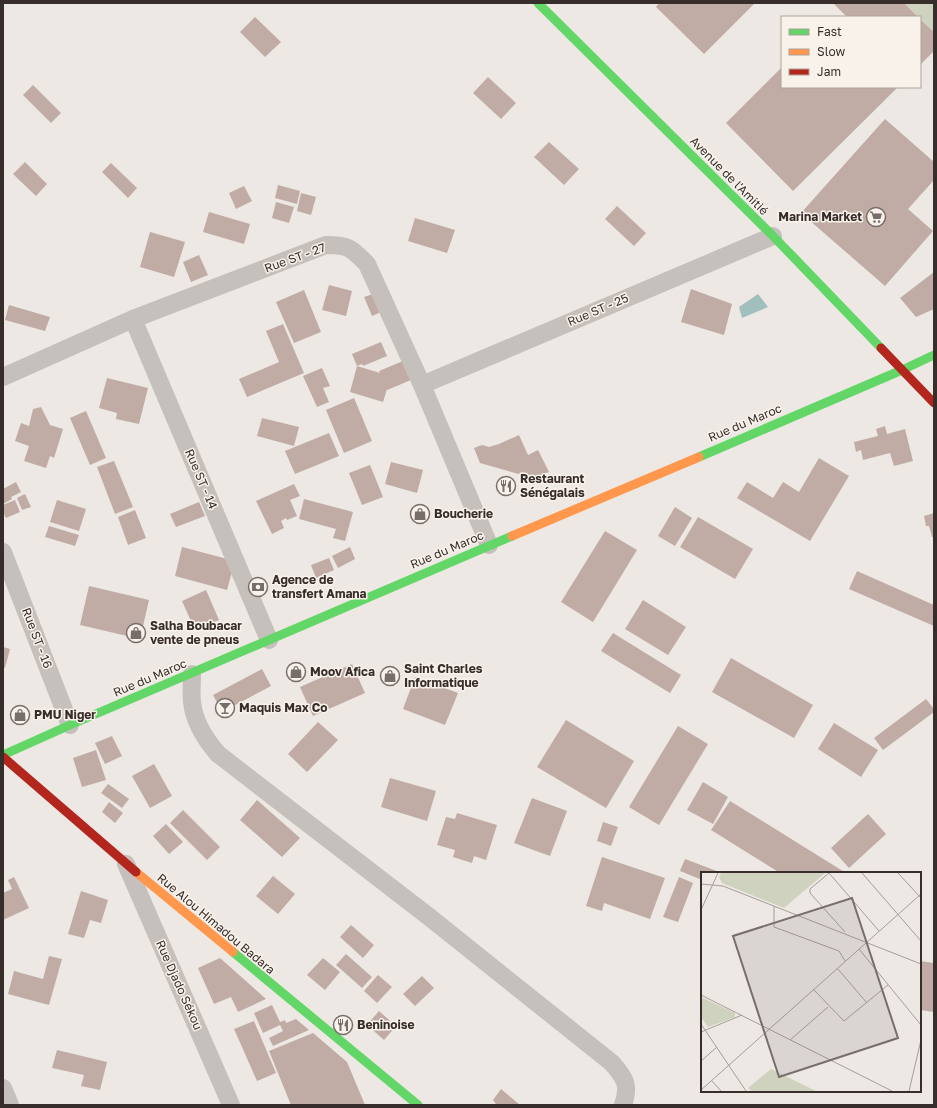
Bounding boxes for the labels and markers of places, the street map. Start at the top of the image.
supermarket icon: Marina Market [865,206,887,228]
place label: Marina Market [778,209,862,224]
place label: Restaurant Sénégalais [520,471,585,500]
restaurant icon: Restaurant Sénégalais [495,475,517,497]
shop icon: Boucherie [409,503,431,525]
place label: Boucherie [434,506,493,521]
place label: Agence de transfert Amana [272,572,367,601]
bank icon: Agence de transfert Amana [247,576,269,598]
place label: Salha Boubacar vente de pneus [150,618,242,647]
shop icon: Salha Boubacar vente de pneus [125,622,147,644]
shop icon: Moov Afica [285,661,307,683]
place label: Saint Charles Informatique [404,661,483,690]
place label: Moov Afica [310,664,375,679]
shop icon: Saint Charles Informatique [379,665,401,687]
bar icon: Maquis Max Co [214,697,236,719]
place label: Maquis Max Co [239,700,328,715]
shop icon: PMU Niger [9,704,31,726]
place label: PMU Niger [34,707,96,722]
restaurant icon: Beninoise [332,1014,354,1036]
place label: Beninoise [357,1017,415,1032]

